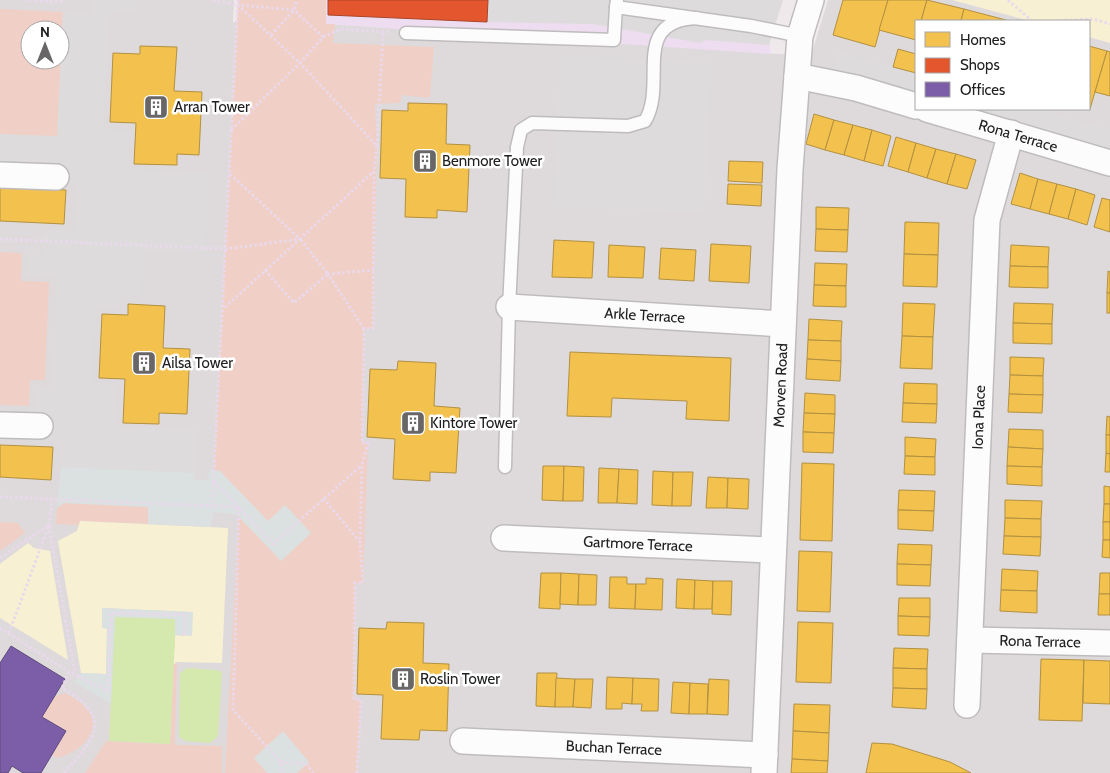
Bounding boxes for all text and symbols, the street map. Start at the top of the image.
north arrow [20,20,70,70]
legend [915,20,1090,110]
text: N [40,23,50,41]
text: Homes [960,31,1006,49]
text: Shops [960,56,1000,74]
text: Offices [960,81,1005,99]
building icon: Arran Tower [143,94,169,120]
place label: Arran Tower [174,98,250,116]
street label: Rona Terrace [976,116,1060,156]
building icon: Benmore Tower [412,148,438,174]
place label: Benmore Tower [442,152,542,170]
street label: Arkle Terrace [604,304,686,327]
street label: Morven Road [770,343,791,428]
building icon: Ailsa Tower [131,350,157,376]
place label: Ailsa Tower [162,354,233,372]
street label: Iona Place [969,384,989,450]
building icon: Kintore Tower [400,410,426,436]
place label: Kintore Tower [430,414,518,432]
street label: Gartmore Terrace [583,533,693,555]
street label: Rona Terrace [999,632,1081,651]
building icon: Roslin Tower [390,666,416,692]
place label: Roslin Tower [420,670,500,688]
street label: Buchan Terrace [565,737,663,759]

